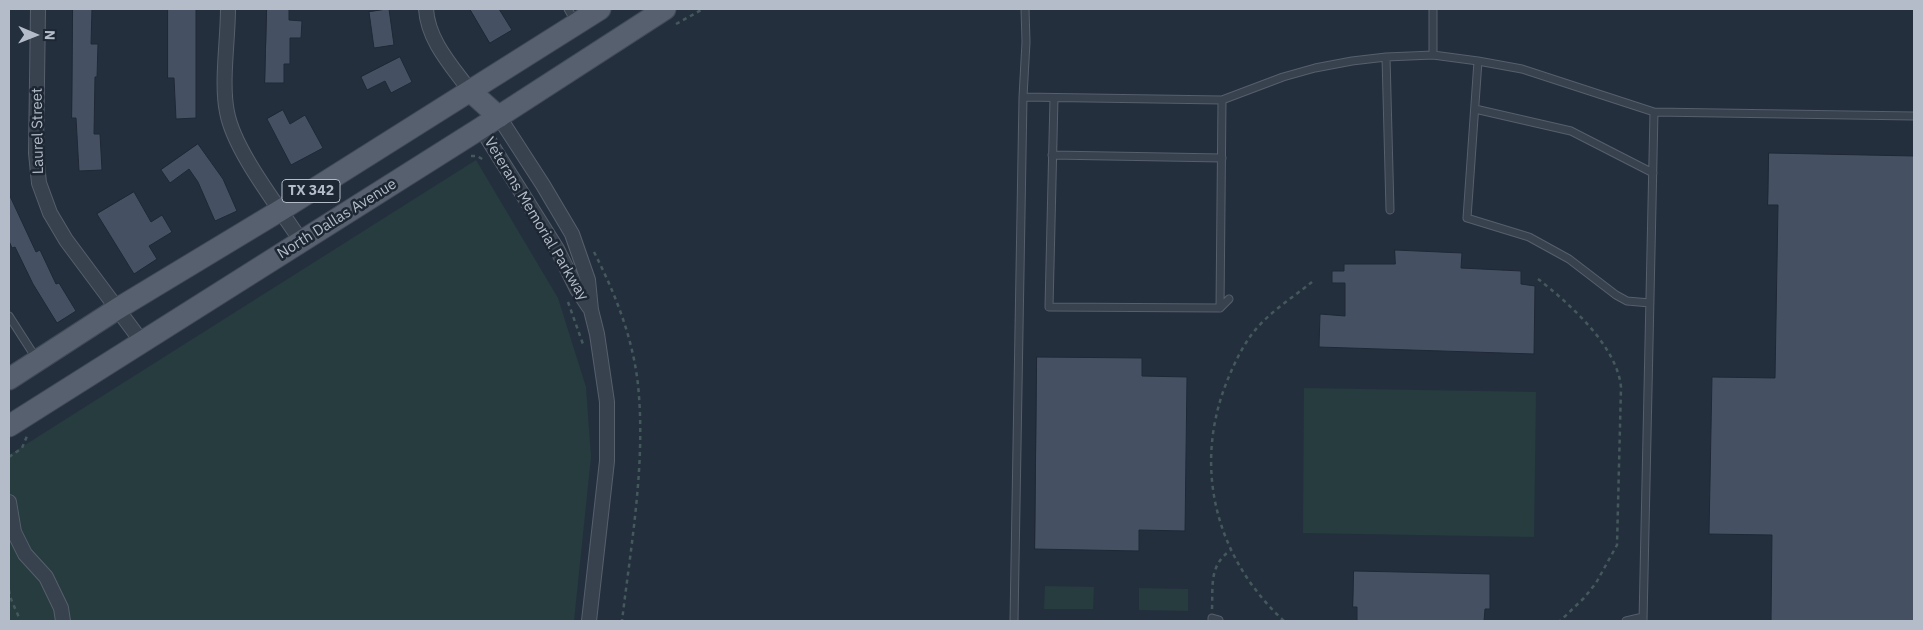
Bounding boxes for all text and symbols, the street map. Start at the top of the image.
north arrow [10,10,60,60]
text: N [41,30,59,40]
street label: Laurel Street [28,88,48,174]
street label: Veterans Memorial Parkway [480,134,592,304]
street label: North Dallas Avenue [274,175,400,263]
road number: TX 342 [282,180,340,202]

